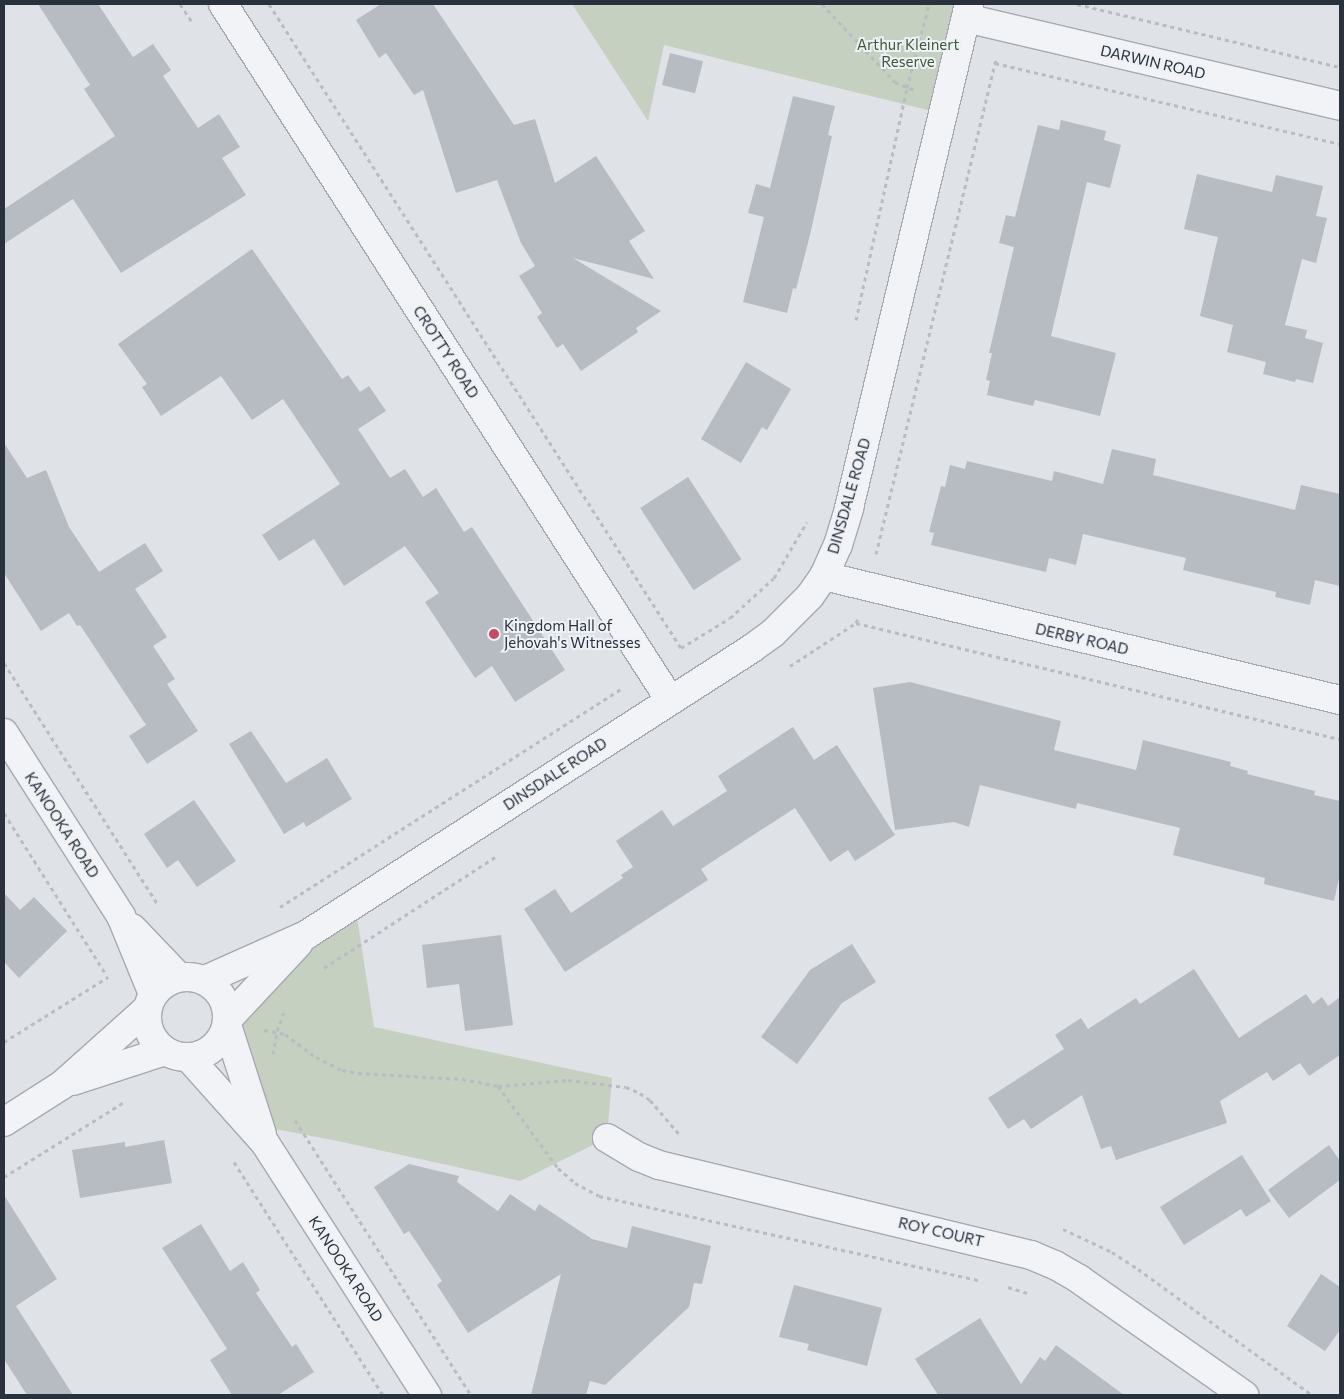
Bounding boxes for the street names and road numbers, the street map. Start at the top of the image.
street label: DARWIN ROAD [1099,41,1207,83]
street label: CROTTY ROAD [409,302,483,402]
street label: DINSDALE ROAD [824,436,874,556]
street label: DERBY ROAD [1034,620,1130,658]
street label: DINSDALE ROAD [500,734,610,814]
street label: KANOOKA ROAD [21,769,103,881]
street label: KANOOKA ROAD [305,1213,387,1325]
street label: ROY COURT [897,1213,985,1251]

